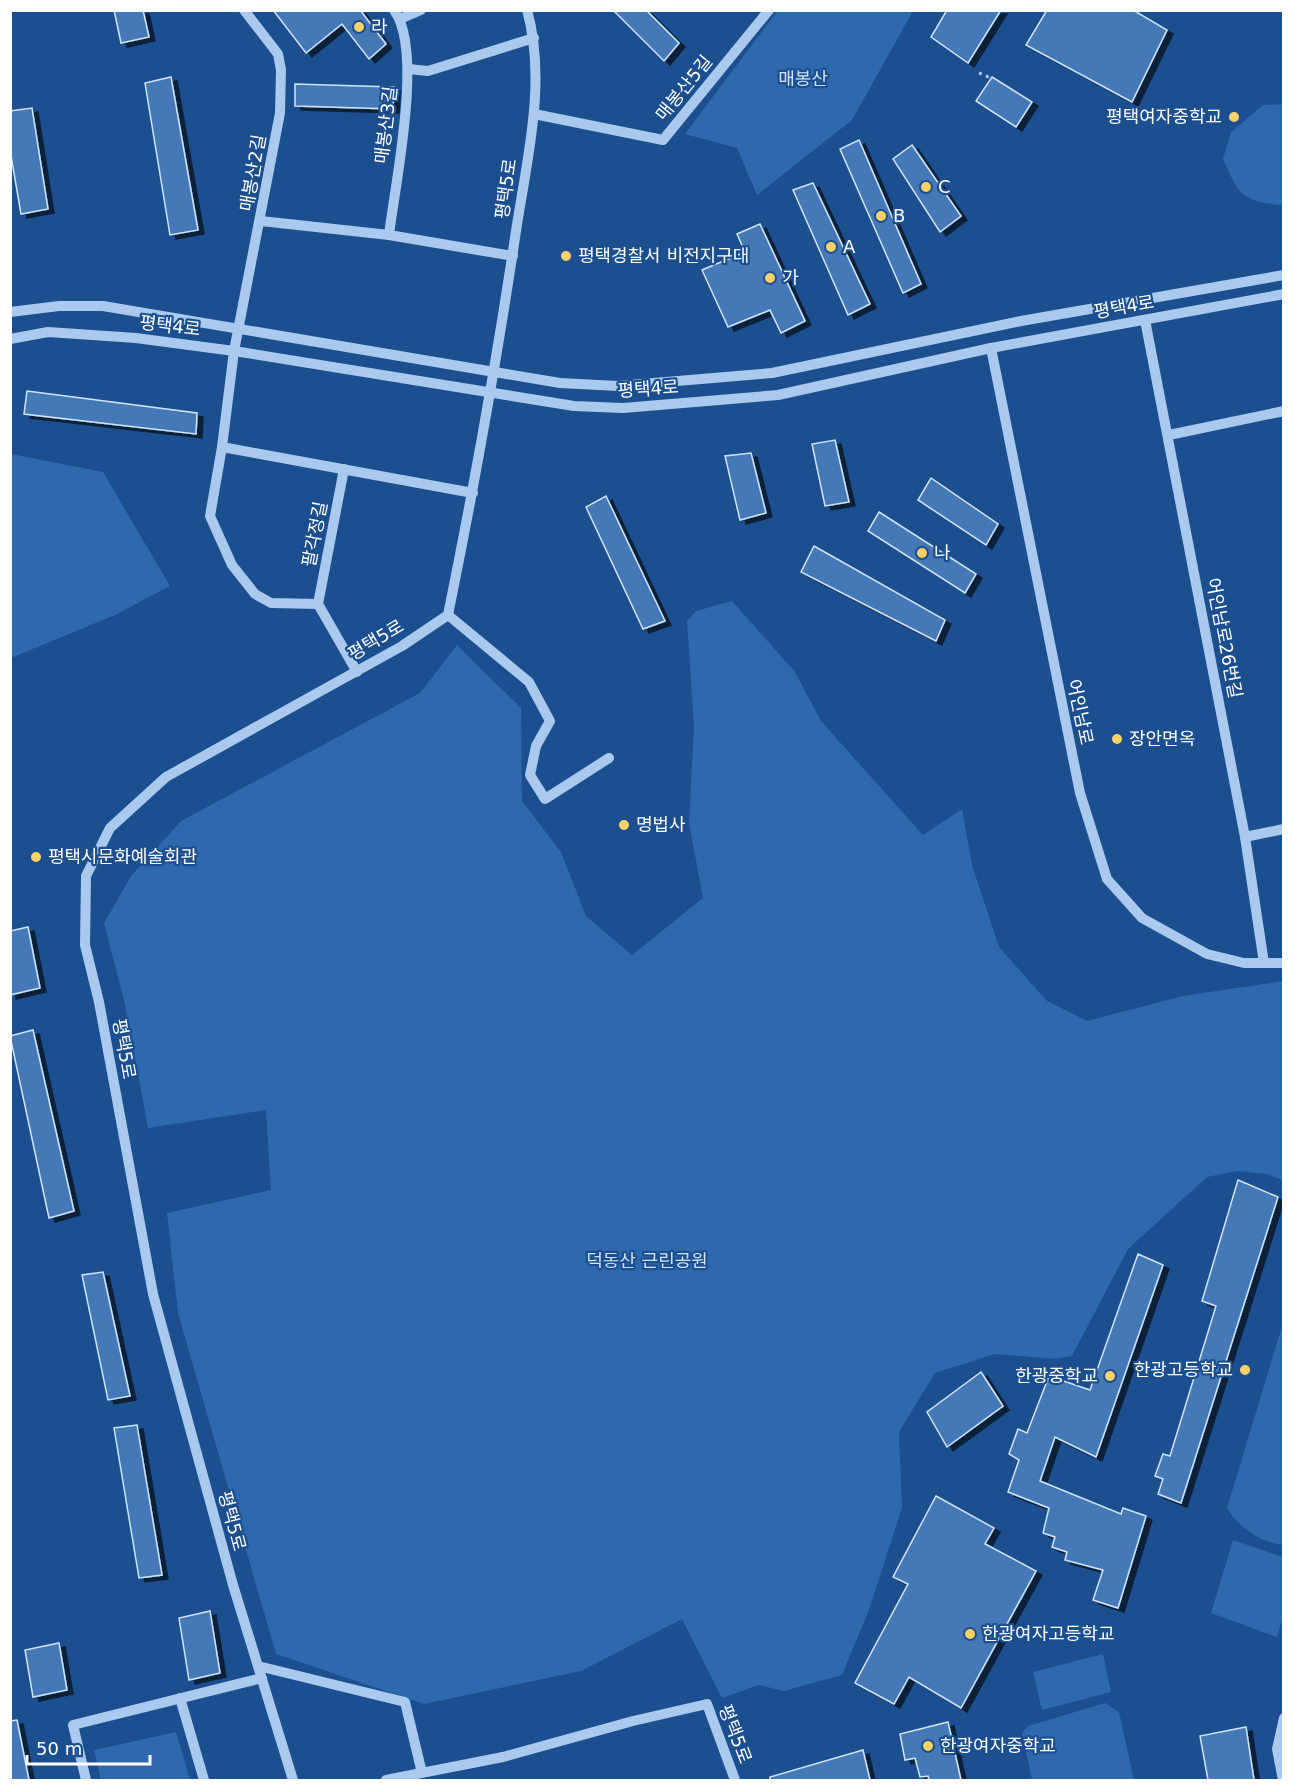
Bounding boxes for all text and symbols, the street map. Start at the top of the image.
place label: 라 [371,16,388,37]
marker: 라 [352,20,366,34]
street label: 매봉산5길 [651,51,716,124]
park label: 매봉산 [778,68,828,89]
street label: 매봉산3길 [370,85,401,165]
place label: 평택여자중학교 [1106,106,1222,127]
marker: 평택여자중학교 [1227,110,1241,124]
street label: 매봉산2길 [235,133,270,213]
street label: 평택5로 [491,157,520,221]
place label: C [938,176,951,197]
marker: C [919,180,933,194]
place label: B [893,205,905,226]
marker: B [874,209,888,223]
place label: A [843,236,856,257]
marker: A [824,240,838,254]
place label: 평택경찰서 비전지구대 [578,245,749,266]
marker: 평택경찰서 비전지구대 [559,249,573,263]
place label: 가 [782,267,799,288]
marker: 가 [763,271,777,285]
street label: 평택4로 [1092,291,1156,322]
street label: 평택4로 [138,311,202,340]
street label: 평택4로 [617,376,679,401]
street label: 팔각정길 [298,499,331,568]
place label: 나 [934,542,951,563]
marker: 나 [915,546,929,560]
street label: 어인남로26번길 [1203,576,1246,700]
street label: 평택5로 [344,615,407,664]
street label: 어인남로 [1063,677,1098,746]
place label: 장안면옥 [1129,728,1195,749]
marker: 장안면옥 [1110,732,1124,746]
place label: 명법사 [636,814,686,835]
marker: 명법사 [617,818,631,832]
place label: 평택시문화예술회관 [48,846,197,867]
marker: 평택시문화예술회관 [29,850,43,864]
street label: 평택5로 [109,1017,140,1081]
park label: 덕동산 근린공원 [586,1250,708,1271]
place label: 한광고등학교 [1134,1359,1233,1380]
marker: 한광고등학교 [1238,1363,1252,1377]
place label: 한광중학교 [1015,1365,1098,1386]
marker: 한광중학교 [1103,1369,1117,1383]
street label: 평택5로 [214,1489,251,1553]
place label: 한광여자고등학교 [982,1623,1114,1644]
marker: 한광여자고등학교 [963,1627,977,1641]
street label: 평택5로 [715,1702,756,1766]
scale bar [27,1728,150,1766]
place label: 한광여자중학교 [940,1735,1056,1756]
text: 50 m [36,1738,82,1759]
marker: 한광여자중학교 [921,1739,935,1753]

